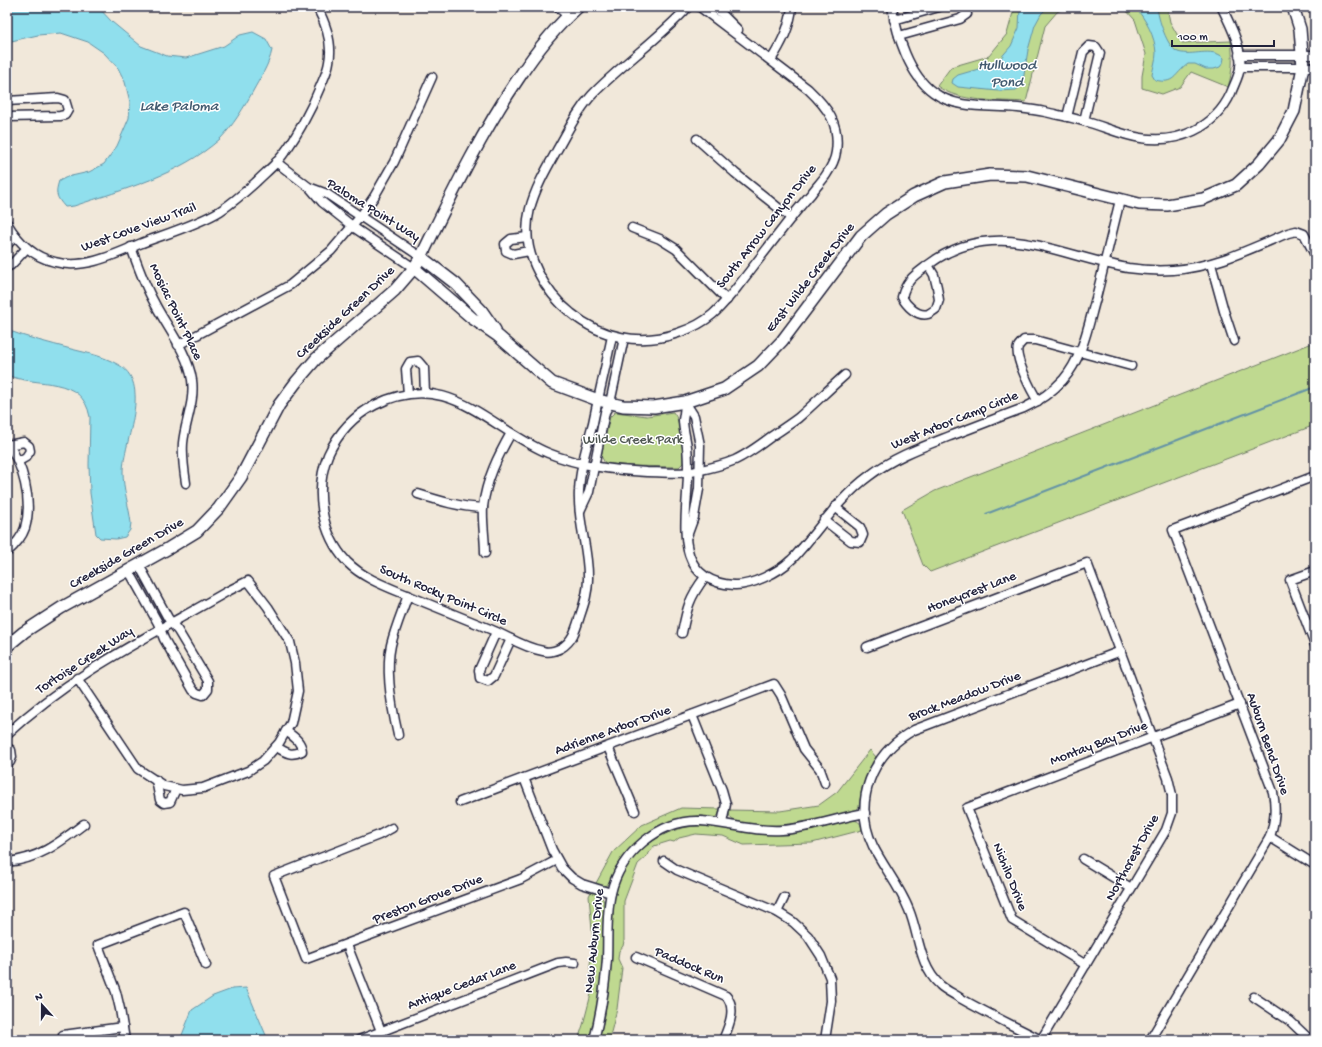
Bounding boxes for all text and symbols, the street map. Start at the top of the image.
scale bar [1172,22,1274,48]
text: 100 m [1177,31,1208,45]
water label: Hullwood Pond [978,57,1038,92]
water label: Lake Paloma [140,98,220,116]
street label: South Arrow Canyon Drive [713,161,821,293]
street label: Paloma Point Way [322,175,423,247]
street label: West Cove View Trail [79,199,199,257]
street label: East Wilde Creek Drive [763,219,860,336]
street label: Mosiac Point Place [144,261,206,364]
street label: Creekside Green Drive [293,262,399,363]
street label: West Arbor Camp Circle [889,387,1022,454]
park label: Wilde Creek Park [583,432,685,449]
street label: Creekside Green Drive [67,514,188,594]
street label: South Rocky Point Circle [377,561,510,631]
street label: Honeycrest Lane [925,568,1020,618]
street label: Tortoise Creek Way [32,623,137,699]
street label: Brock Meadow Drive [906,668,1024,727]
street label: Auburn Bend Drive [1242,691,1293,798]
street label: Adrienne Arbor Drive [553,702,674,760]
street label: Montay Bay Drive [1048,717,1151,770]
street label: Northcrest Drive [1102,811,1164,904]
street label: Nichilo Drive [988,841,1031,914]
street label: Preston Grove Drive [370,871,486,929]
street label: New Auburn Drive [581,887,609,994]
street label: Paddock Run [651,943,727,988]
street label: Antique Cedar Lane [405,957,519,1015]
north arrow [22,985,62,1025]
text: N [34,991,45,1004]

